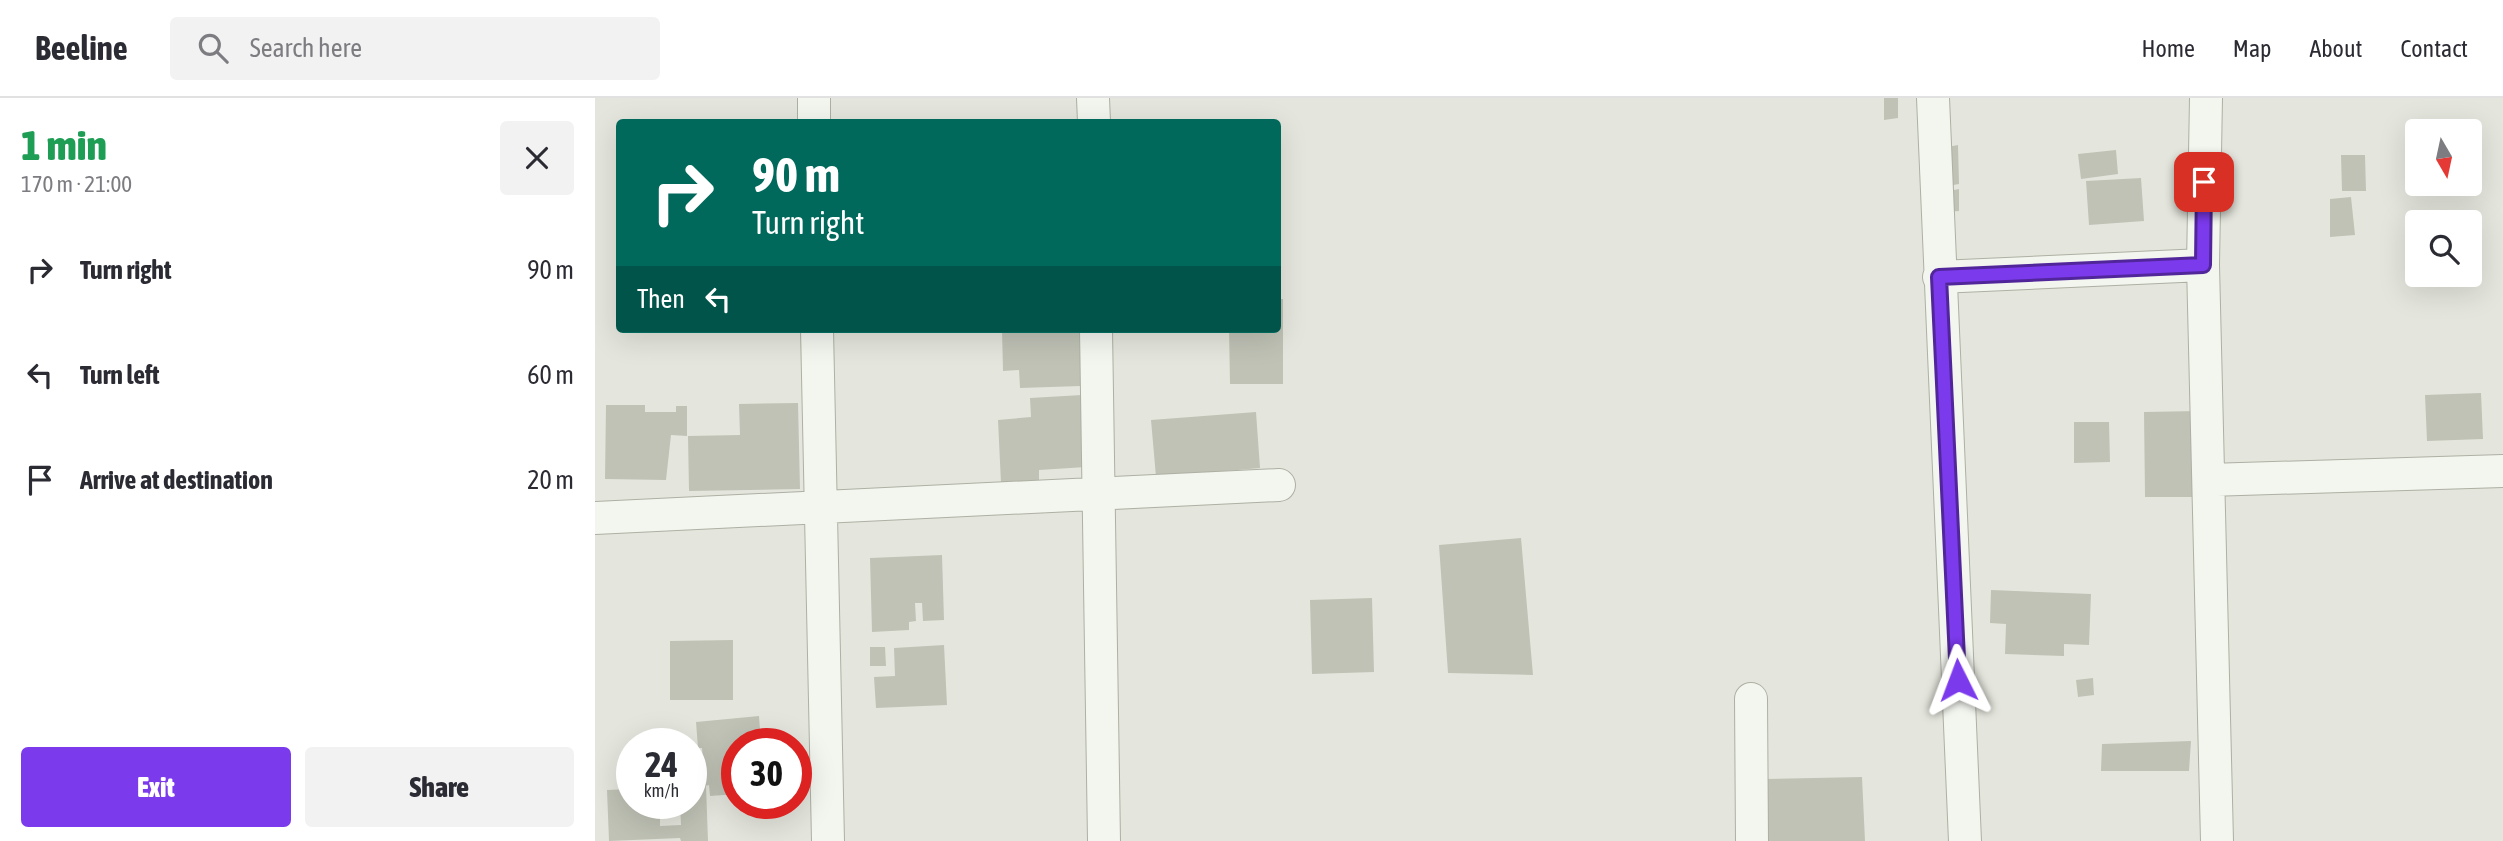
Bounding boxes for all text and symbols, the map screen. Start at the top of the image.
search box [170,17,660,80]
text: Beeline [35,29,128,67]
icon: search [194,29,232,67]
text: Search here [250,33,362,63]
text: Home [2141,35,2195,62]
text: Map [2233,35,2271,62]
text: About [2309,35,2362,62]
text: Contact [2400,35,2468,62]
north arrow [2405,119,2481,196]
map controls [2405,119,2482,287]
text: 1 min [21,121,107,169]
button: close [500,121,574,195]
text: 90 m [752,146,840,202]
icon: right [637,147,728,238]
pin [2174,152,2234,212]
icon: arrive [2185,163,2223,201]
text: 170 m · 21:00 [21,171,132,197]
text: Turn right [752,204,865,241]
button: search [2405,210,2482,287]
icon: right [21,251,59,289]
text: Turn right [80,255,171,285]
text: 90 m [527,255,574,285]
icon: left [699,280,737,318]
text: Then [637,284,685,314]
icon: left [21,356,59,394]
text: Turn left [80,360,160,390]
text: 60 m [527,360,574,390]
icon: arrive [21,461,59,499]
text: Arrive at destination [80,465,273,495]
text: 20 m [527,465,574,495]
position arrow [1921,643,1995,717]
speed limit sign: 30 [721,728,812,819]
text: 24 [645,744,678,784]
button: Exit [21,747,291,827]
button: Share [305,747,574,827]
text: km/h [644,780,679,801]

